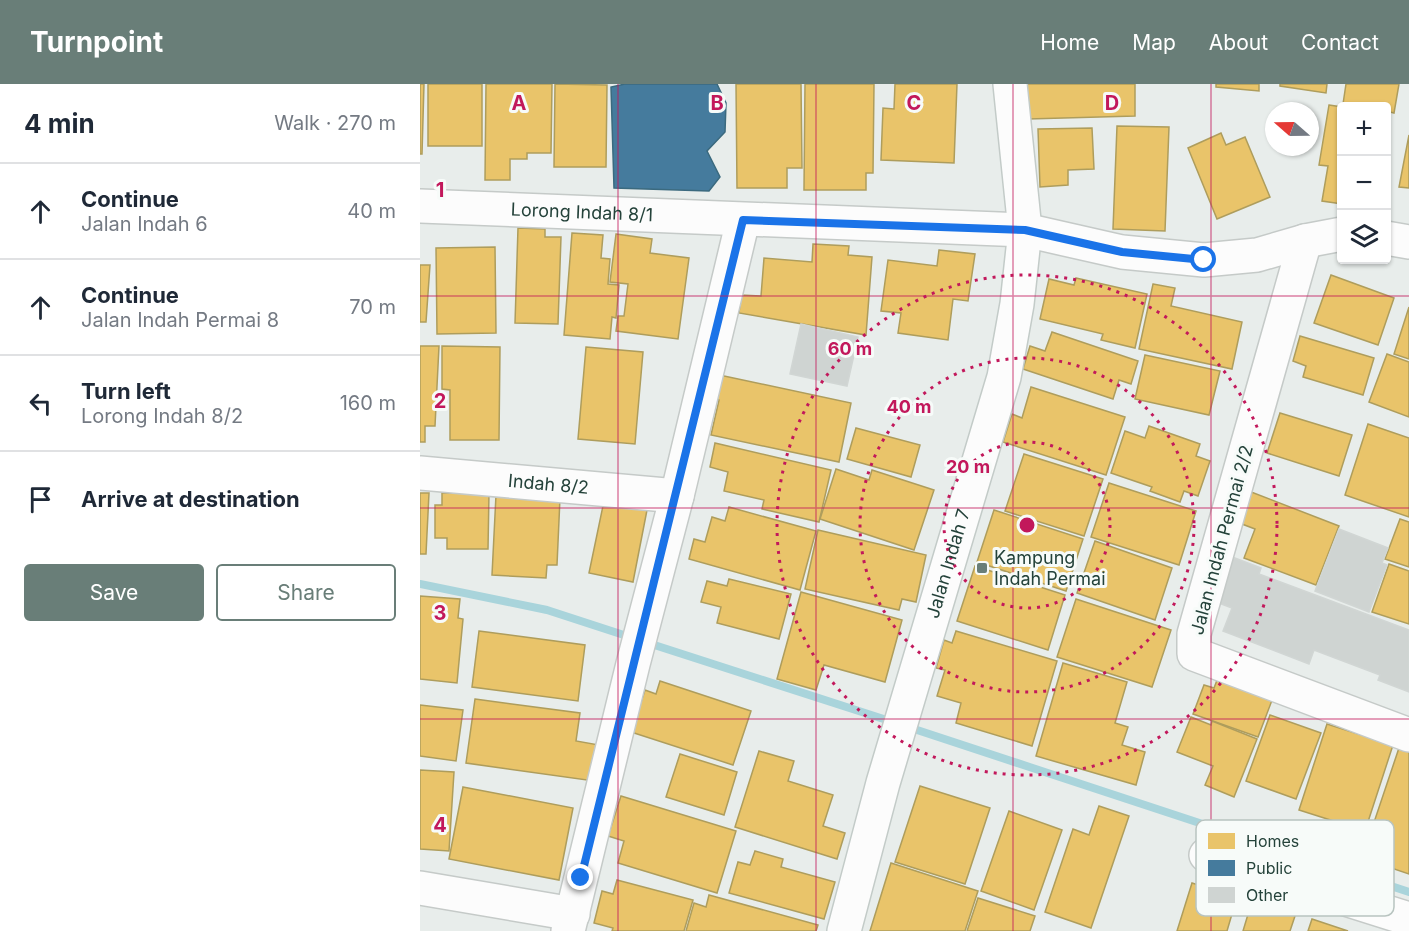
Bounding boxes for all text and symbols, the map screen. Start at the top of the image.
text: Turnpoint [30,25,163,59]
text: Home [1040,30,1099,55]
text: Map [1132,30,1176,55]
text: About [1209,30,1268,55]
text: Contact [1301,30,1379,55]
text: A [512,91,527,115]
text: B [710,91,724,115]
text: C [907,91,921,115]
text: D [1105,91,1119,115]
north arrow [1265,102,1319,156]
map controls [1337,102,1391,264]
button: + [1337,102,1391,156]
text: 4 min [24,108,95,139]
text: Walk · 270 m [274,111,396,135]
button: − [1337,156,1391,210]
text: 1 [436,178,444,202]
text: Continue [81,186,179,212]
icon: ahead [24,195,57,228]
text: 40 m [347,199,396,223]
street label: Lorong Indah 8/1 [510,199,653,225]
button: layers [1337,210,1391,264]
text: Jalan Indah 6 [81,212,208,236]
route start [1190,246,1216,272]
text: Continue [81,282,179,308]
icon: ahead [24,291,57,324]
text: 70 m [349,295,396,319]
text: Jalan Indah Permai 8 [81,308,279,332]
text: 60 m [828,338,872,359]
text: Turn left [81,378,171,404]
icon: left [24,387,57,420]
text: 2 [434,389,446,413]
text: 160 m [340,391,396,415]
text: 40 m [887,396,932,417]
text: Lorong Indah 8/2 [81,404,243,428]
street label: Jalan Indah Permai 2/2 [1186,443,1257,637]
text: 20 m [946,456,990,477]
street label: Indah 8/2 [507,470,590,498]
icon: arrive [24,483,57,516]
text: Arrive at destination [81,486,300,512]
street label: Jalan Indah 7 [922,506,974,621]
centre of rings [1017,515,1037,535]
place label: Kampung Indah Permai [994,547,1106,589]
marker: Kampung Indah Permai [975,561,989,575]
button: Save [24,564,204,621]
button: Share [216,564,396,621]
text: 3 [434,601,446,625]
text: 4 [433,813,447,837]
legend [1196,820,1394,916]
text: Homes [1246,831,1299,851]
text: Public [1246,858,1292,878]
route end [567,864,593,890]
text: Other [1246,885,1288,905]

